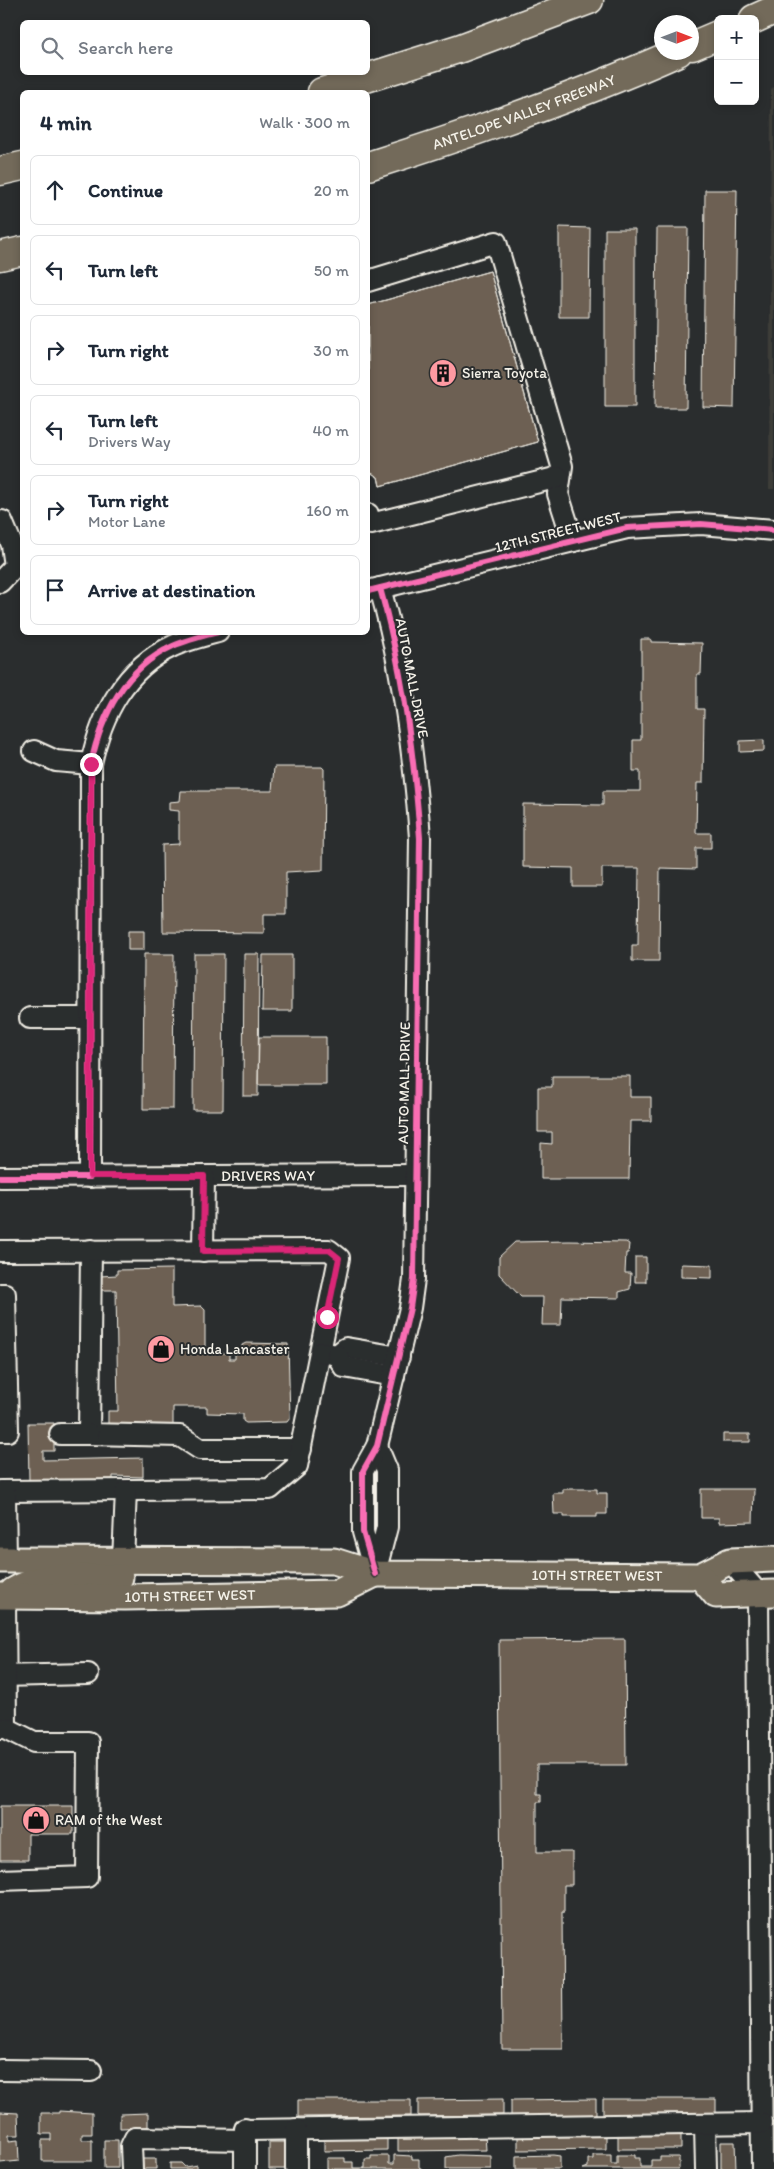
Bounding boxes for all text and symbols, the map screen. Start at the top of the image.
north arrow [654,15,699,60]
map controls [714,15,759,105]
button: + [714,15,759,60]
search box [20,20,370,75]
icon: search [38,34,66,62]
text: Search here [78,36,173,59]
button: − [714,60,759,105]
street label: ANTELOPE VALLEY FREEWAY [430,70,619,154]
text: 4 min [40,110,92,135]
text: Walk · 300 m [259,113,350,132]
icon: ahead [41,176,69,204]
text: Continue [88,179,163,202]
text: 20 m [314,181,349,200]
icon: left [41,256,69,284]
text: Turn left [88,259,158,282]
text: 50 m [314,261,349,280]
icon: right [41,336,69,364]
text: Turn right [88,339,169,362]
text: 30 m [313,341,349,360]
building icon: Sierra Toyota [428,358,458,388]
place label: Sierra Toyota [462,364,547,382]
text: Turn left [88,409,158,432]
icon: left [41,416,69,444]
text: 40 m [312,421,349,440]
text: Drivers Way [88,432,171,451]
text: Turn right [88,489,169,512]
icon: right [41,496,69,524]
text: 160 m [306,501,349,520]
street label: 12TH STREET WEST [493,507,624,556]
text: Motor Lane [88,512,166,531]
icon: arrive [41,576,69,604]
text: Arrive at destination [88,579,255,602]
street label: AUTO MALL DRIVE [392,616,432,740]
route end [80,753,103,776]
street label: AUTO MALL DRIVE [394,1022,414,1144]
street label: DRIVERS WAY [221,1166,315,1185]
route start [316,1306,339,1329]
shop icon: Honda Lancaster [146,1334,176,1364]
place label: Honda Lancaster [180,1340,289,1358]
street label: 10TH STREET WEST [531,1566,663,1585]
street label: 10TH STREET WEST [124,1586,256,1606]
shop icon: RAM of the West [21,1805,51,1835]
place label: RAM of the West [55,1811,163,1829]

